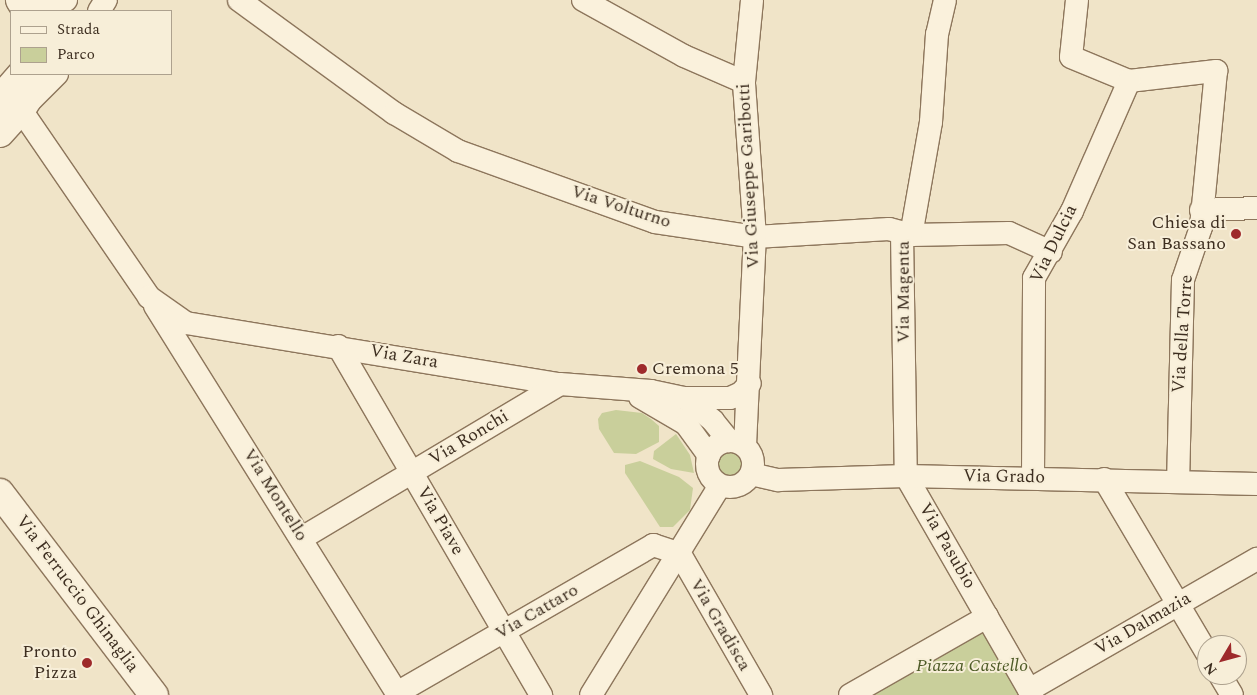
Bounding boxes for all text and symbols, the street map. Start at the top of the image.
legend [10,10,172,75]
text: Strada [57,18,100,41]
text: Parco [57,43,95,66]
street label: Via Giuseppe Garibotti [733,83,765,269]
street label: Via Volturno [568,181,674,233]
street label: Via Dulcia [1026,201,1082,287]
place label: Chiesa di San Bassano [1127,213,1226,255]
marker: Chiesa di San Bassano [1230,228,1242,240]
street label: Via Magenta [893,241,915,343]
street label: Via della Torre [1168,274,1198,394]
street label: Via Zara [368,340,440,374]
place label: Cremona 5 [652,358,739,380]
marker: Cremona 5 [636,363,648,375]
street label: Via Ronchi [425,406,513,470]
street label: Via Montello [238,445,312,545]
street label: Via Grado [963,465,1045,489]
street label: Via Piave [412,483,468,559]
street label: Via Pasubio [914,499,980,593]
street label: Via Ferruccio Ghinaglia [11,511,143,677]
street label: Via Gradisca [685,575,755,675]
street label: Via Cattaro [492,580,582,644]
street label: Via Dalmazia [1091,588,1195,660]
north arrow [1197,635,1247,685]
place label: Pronto Pizza [22,642,77,684]
park label: Piazza Castello [916,655,1028,677]
marker: Pronto Pizza [81,657,93,669]
text: N [1199,658,1222,680]

